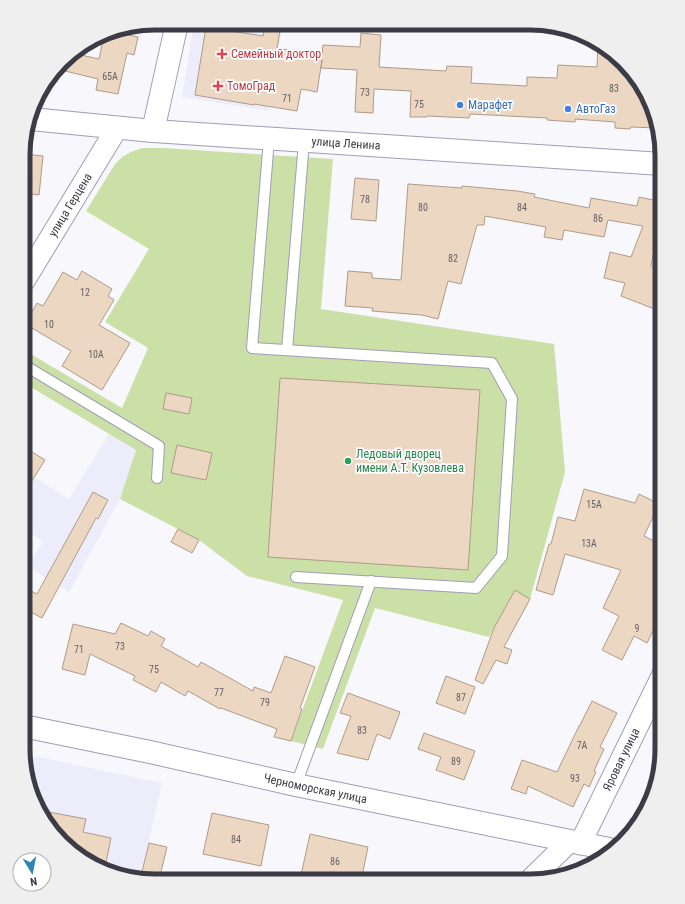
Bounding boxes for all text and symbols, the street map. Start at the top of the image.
place label: Семейный доктор [231,47,321,61]
marker: Семейный доктор [216,48,228,60]
house number: 65А [102,71,118,82]
place label: ТомоГрад [227,79,276,93]
marker: ТомоГрад [212,80,224,92]
house number: 83 [609,83,619,94]
house number: 73 [360,87,370,98]
house number: 71 [282,93,292,104]
place label: Марафет [468,98,513,112]
house number: 75 [414,99,424,110]
marker: Марафет [455,100,465,110]
place label: АвтоГаз [576,102,616,116]
marker: АвтоГаз [563,104,573,114]
street label: улица Ленина [311,134,381,153]
street label: улица Герцена [46,170,95,239]
house number: 78 [360,194,370,205]
house number: 80 [418,202,428,213]
house number: 84 [517,202,527,213]
house number: 86 [593,213,603,224]
house number: 82 [448,253,458,264]
house number: 12 [80,287,90,298]
house number: 10 [44,319,54,330]
house number: 10А [88,349,104,360]
place label: Ледовый дворец имени А.Т. Кузовлева [356,447,464,475]
marker: Ледовый дворец имени А.Т. Кузовлева [343,456,353,466]
house number: 15А [586,499,602,510]
house number: 13А [581,538,597,549]
house number: 9 [635,623,640,634]
house number: 73 [115,641,125,652]
house number: 71 [74,644,84,655]
house number: 75 [149,664,159,675]
house number: 77 [214,687,224,698]
house number: 87 [456,692,466,703]
house number: 79 [260,697,270,708]
house number: 83 [357,725,367,736]
street label: Яровая улица [600,726,643,793]
house number: 7А [577,740,588,751]
house number: 89 [451,756,461,767]
street label: Черноморская улица [262,771,369,806]
house number: 93 [570,773,580,784]
house number: 84 [231,834,241,845]
north arrow [12,852,52,892]
house number: 86 [330,856,340,867]
text: N [29,874,38,888]

